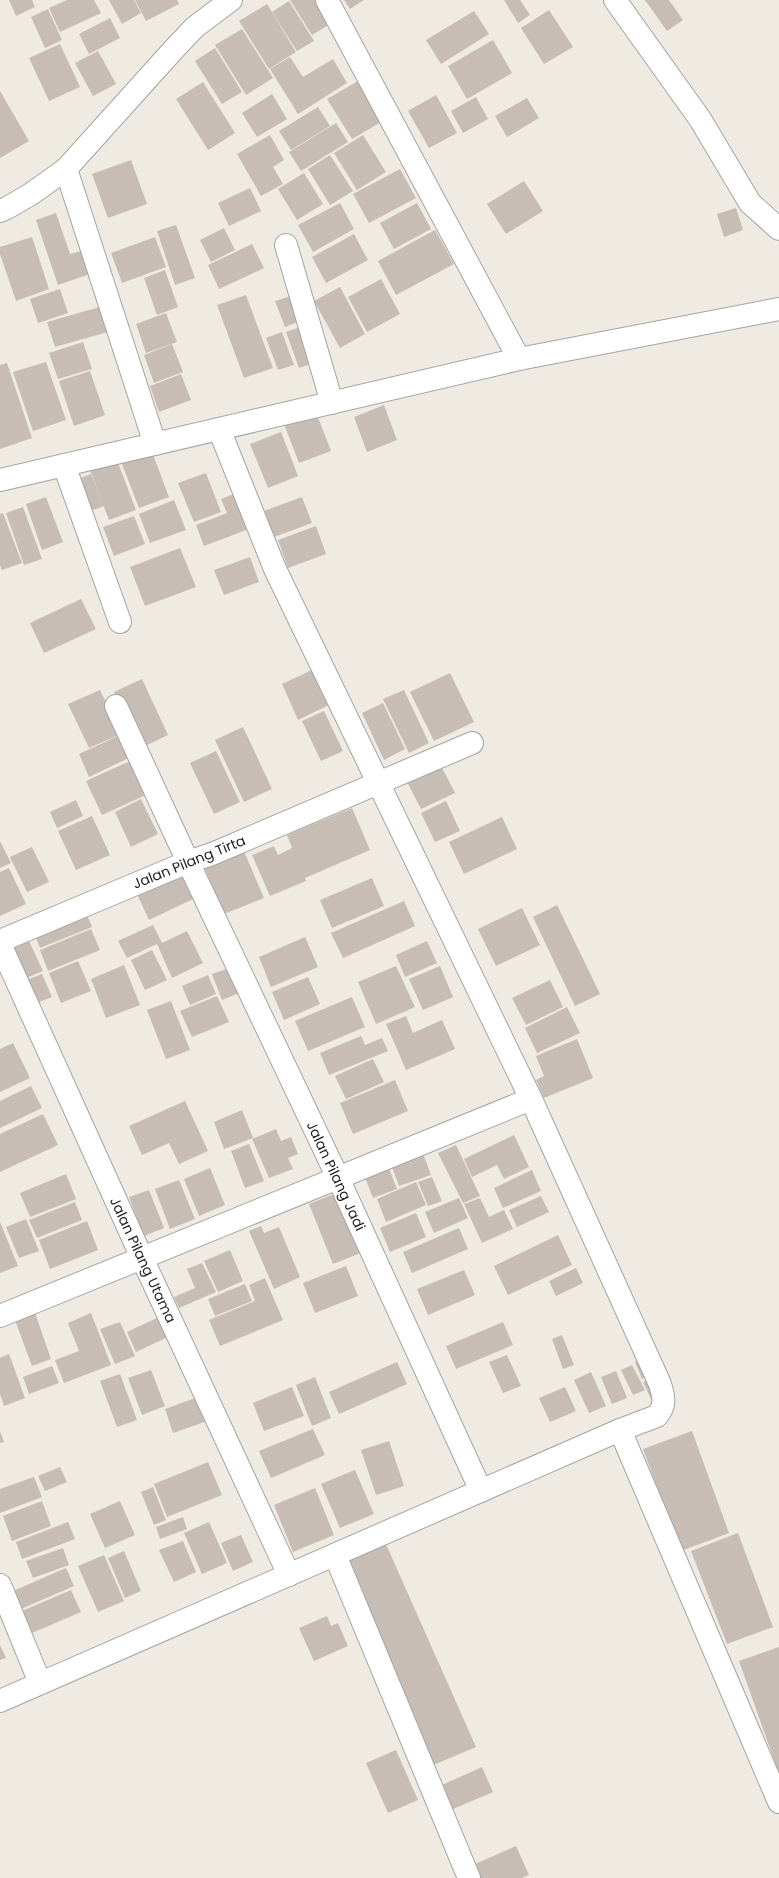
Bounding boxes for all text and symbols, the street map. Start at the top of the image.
street label: Jalan Pilang Tirta [130,830,248,894]
street label: Jalan Pilang Jadi [302,1118,370,1234]
street label: Jalan Pilang Utama [105,1194,181,1326]

